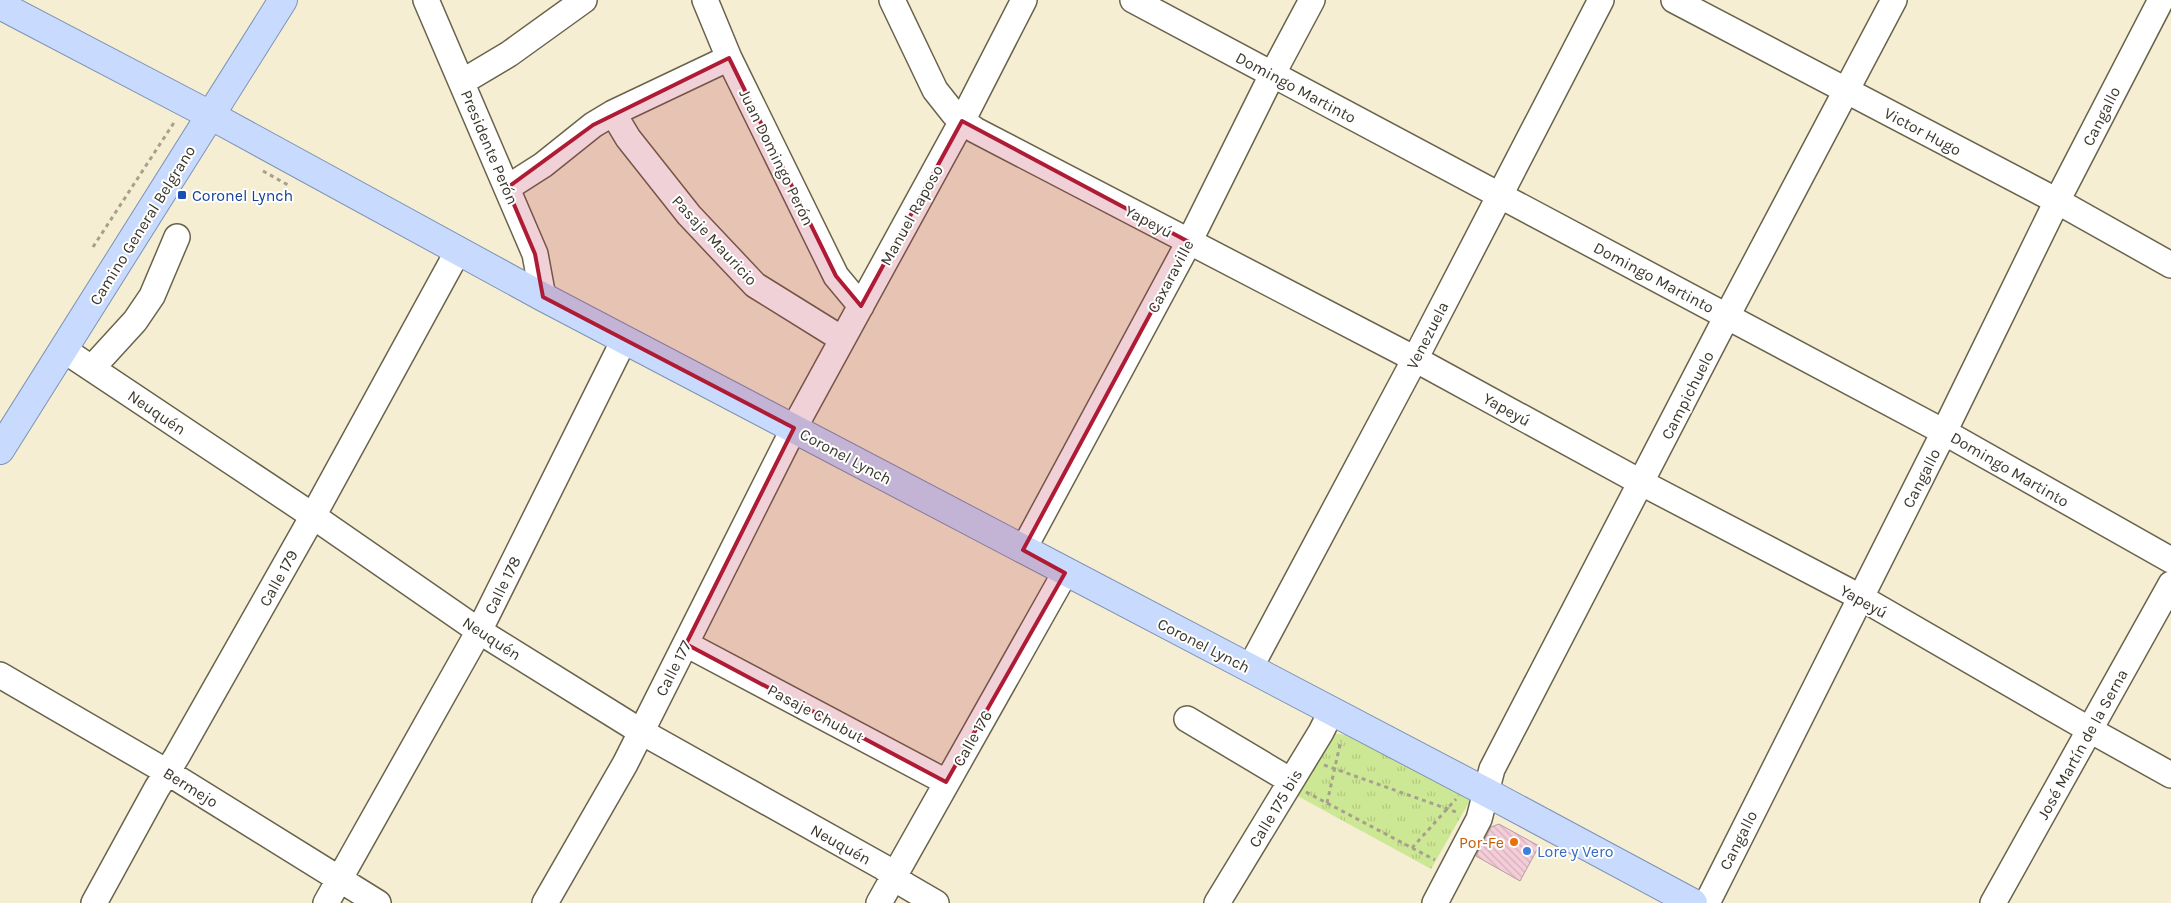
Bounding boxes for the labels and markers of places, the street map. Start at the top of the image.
place label: Coronel Lynch [192,186,293,205]
marker: Coronel Lynch [176,189,188,201]
place label: Por-Fe [1459,833,1504,852]
marker: Por-Fe [1508,836,1520,848]
place label: Lore y Vero [1537,842,1614,861]
marker: Lore y Vero [1521,845,1533,857]

